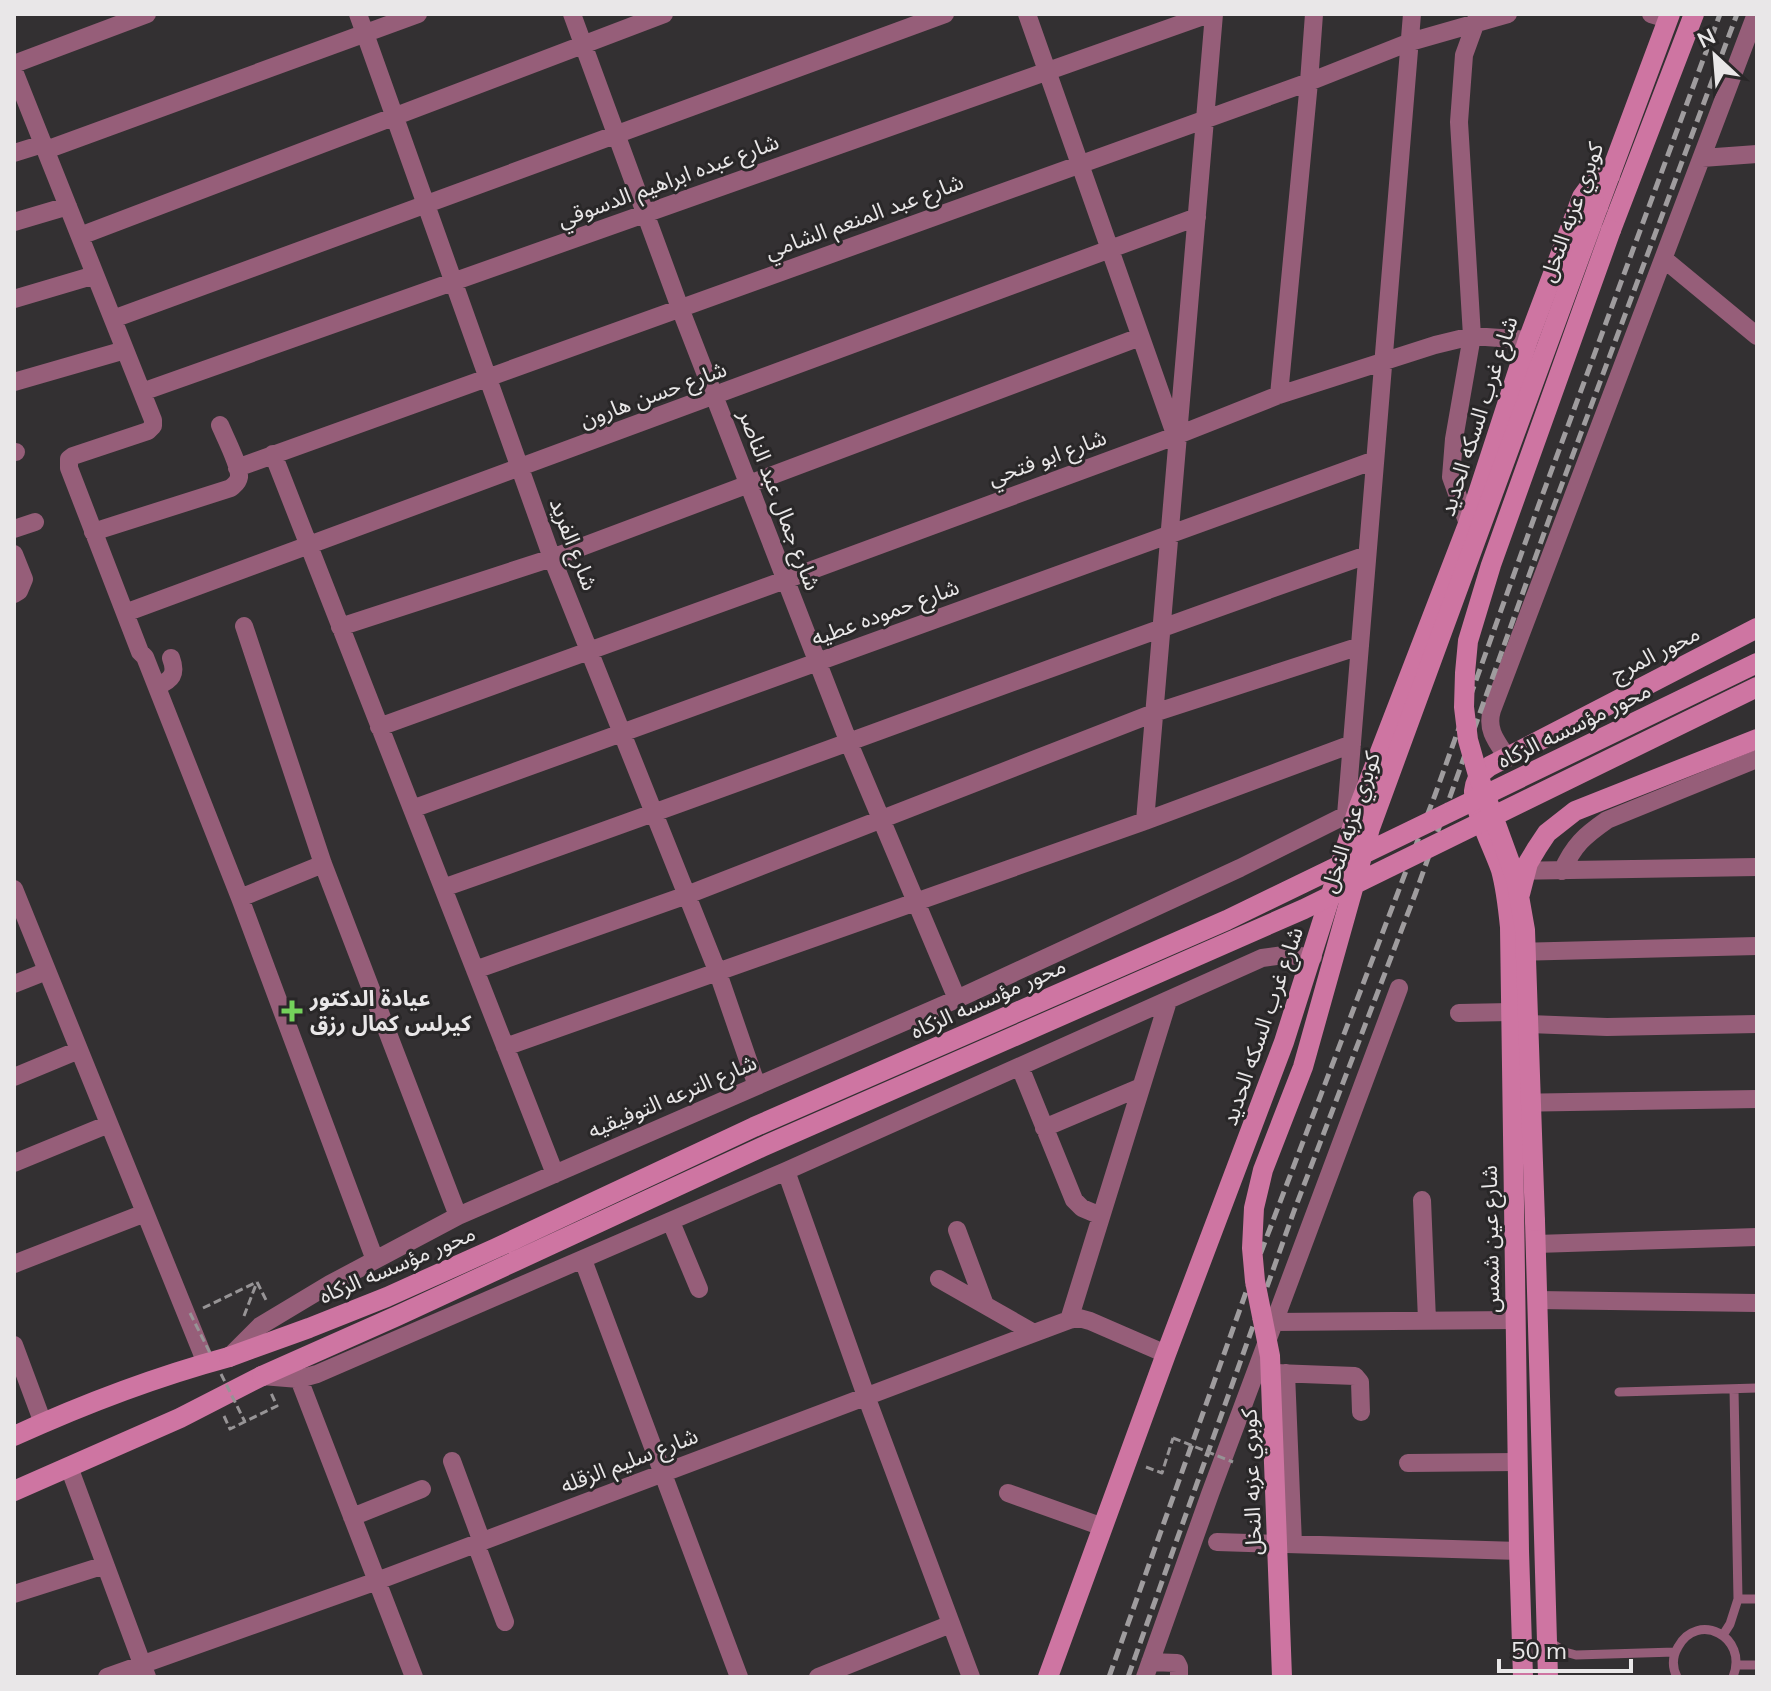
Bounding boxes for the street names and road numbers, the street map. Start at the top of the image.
street label: شارع عبده ابراهيم الدسوقي [554,127,784,236]
street label: كوبري عزبه النخل [1533,137,1612,287]
street label: شارع عبد المنعم الشامي [761,167,968,268]
street label: شارع غرب السكه الحديد [1433,313,1526,520]
street label: شارع حسن هارون [576,354,731,436]
street label: شارع جمال عبد الناصر [729,405,827,595]
street label: شارع ابو فتحي [984,423,1111,494]
street label: شارع الفريد [541,494,604,595]
street label: شارع حموده عطيه [807,572,964,655]
street label: محور المرج [1606,619,1706,690]
street label: محور مؤسسه الزكاه [1493,676,1655,774]
street label: كوبري عزبه النخل [1314,747,1389,897]
street label: شارع غرب السكه الحديد [1215,923,1312,1130]
street label: محور مؤسسه الزكاه [906,951,1070,1045]
street label: شارع الترعه التوفيقيه [583,1048,762,1147]
street label: شارع عين شمس [1475,1165,1508,1313]
street label: محور مؤسسه الزكاه [315,1218,479,1310]
street label: كوبري عزبه النخل [1234,1407,1271,1556]
street label: شارع سليم الزقله [556,1421,703,1502]

